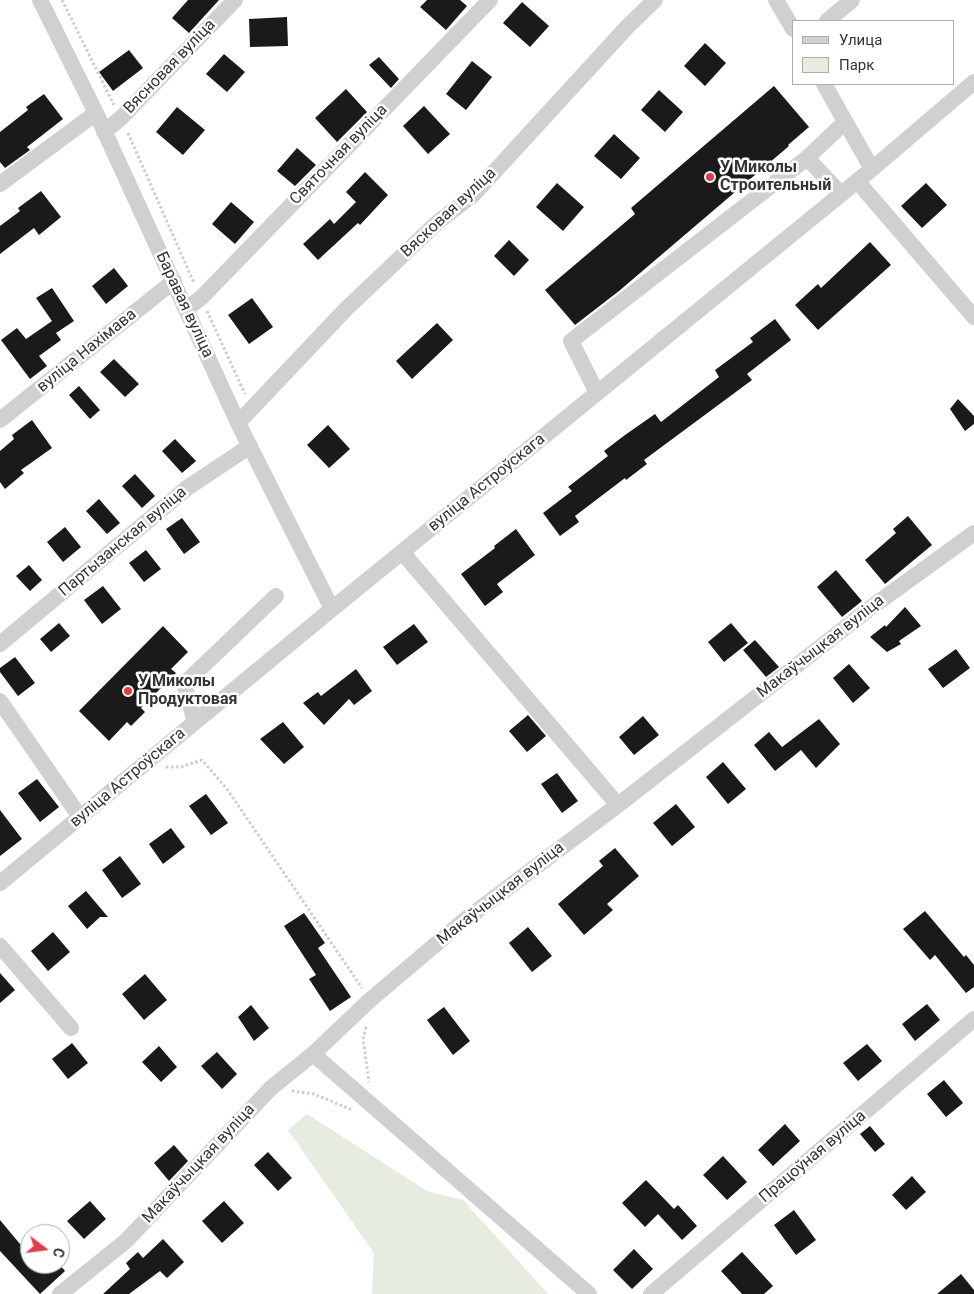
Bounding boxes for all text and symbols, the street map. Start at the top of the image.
street label: Вясновая вуліца [120,16,220,118]
legend [792,20,954,85]
text: Улица [839,31,882,49]
text: Парк [839,56,874,74]
street label: Святочная вуліца [286,101,392,209]
place label: У Миколы Строительный [720,158,831,196]
street label: Вясковая вуліца [397,164,501,262]
marker: У Миколы Строительный [704,171,716,183]
street label: Баравая вуліца [151,249,217,361]
street label: вуліца Нахімава [34,305,140,397]
street label: вуліца Астроўскага [425,430,549,536]
street label: Партызанская вуліца [55,483,191,601]
street label: Макаўчыцкая вуліца [754,591,888,703]
place label: У Миколы Продуктовая [138,672,237,710]
marker: У Миколы Продуктовая [122,685,134,697]
street label: вуліца Астроўскага [66,724,190,832]
street label: Макаўчыцкая вуліца [434,838,568,950]
street label: Макаўчыцкая вуліца [139,1100,259,1228]
street label: Працоўная вуліца [756,1107,870,1207]
north arrow [20,1224,70,1274]
text: С [50,1246,67,1259]

